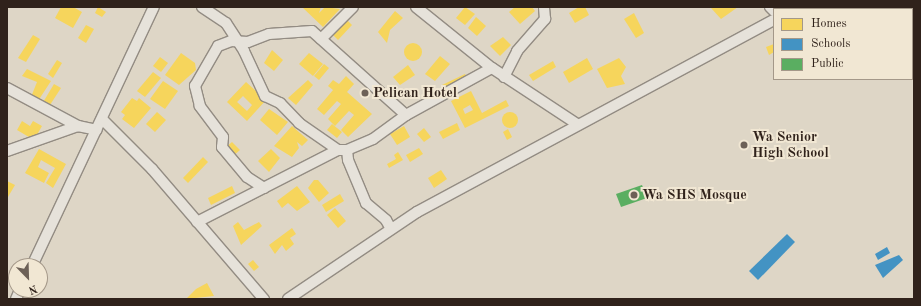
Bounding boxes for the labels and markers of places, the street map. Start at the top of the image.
place label: Pelican Hotel [373,85,457,101]
marker: Pelican Hotel [360,88,370,98]
place label: Wa Senior High School [752,129,829,162]
marker: Wa Senior High School [739,140,749,150]
place label: Wa SHS Mosque [642,187,747,203]
marker: Wa SHS Mosque [629,190,639,200]

